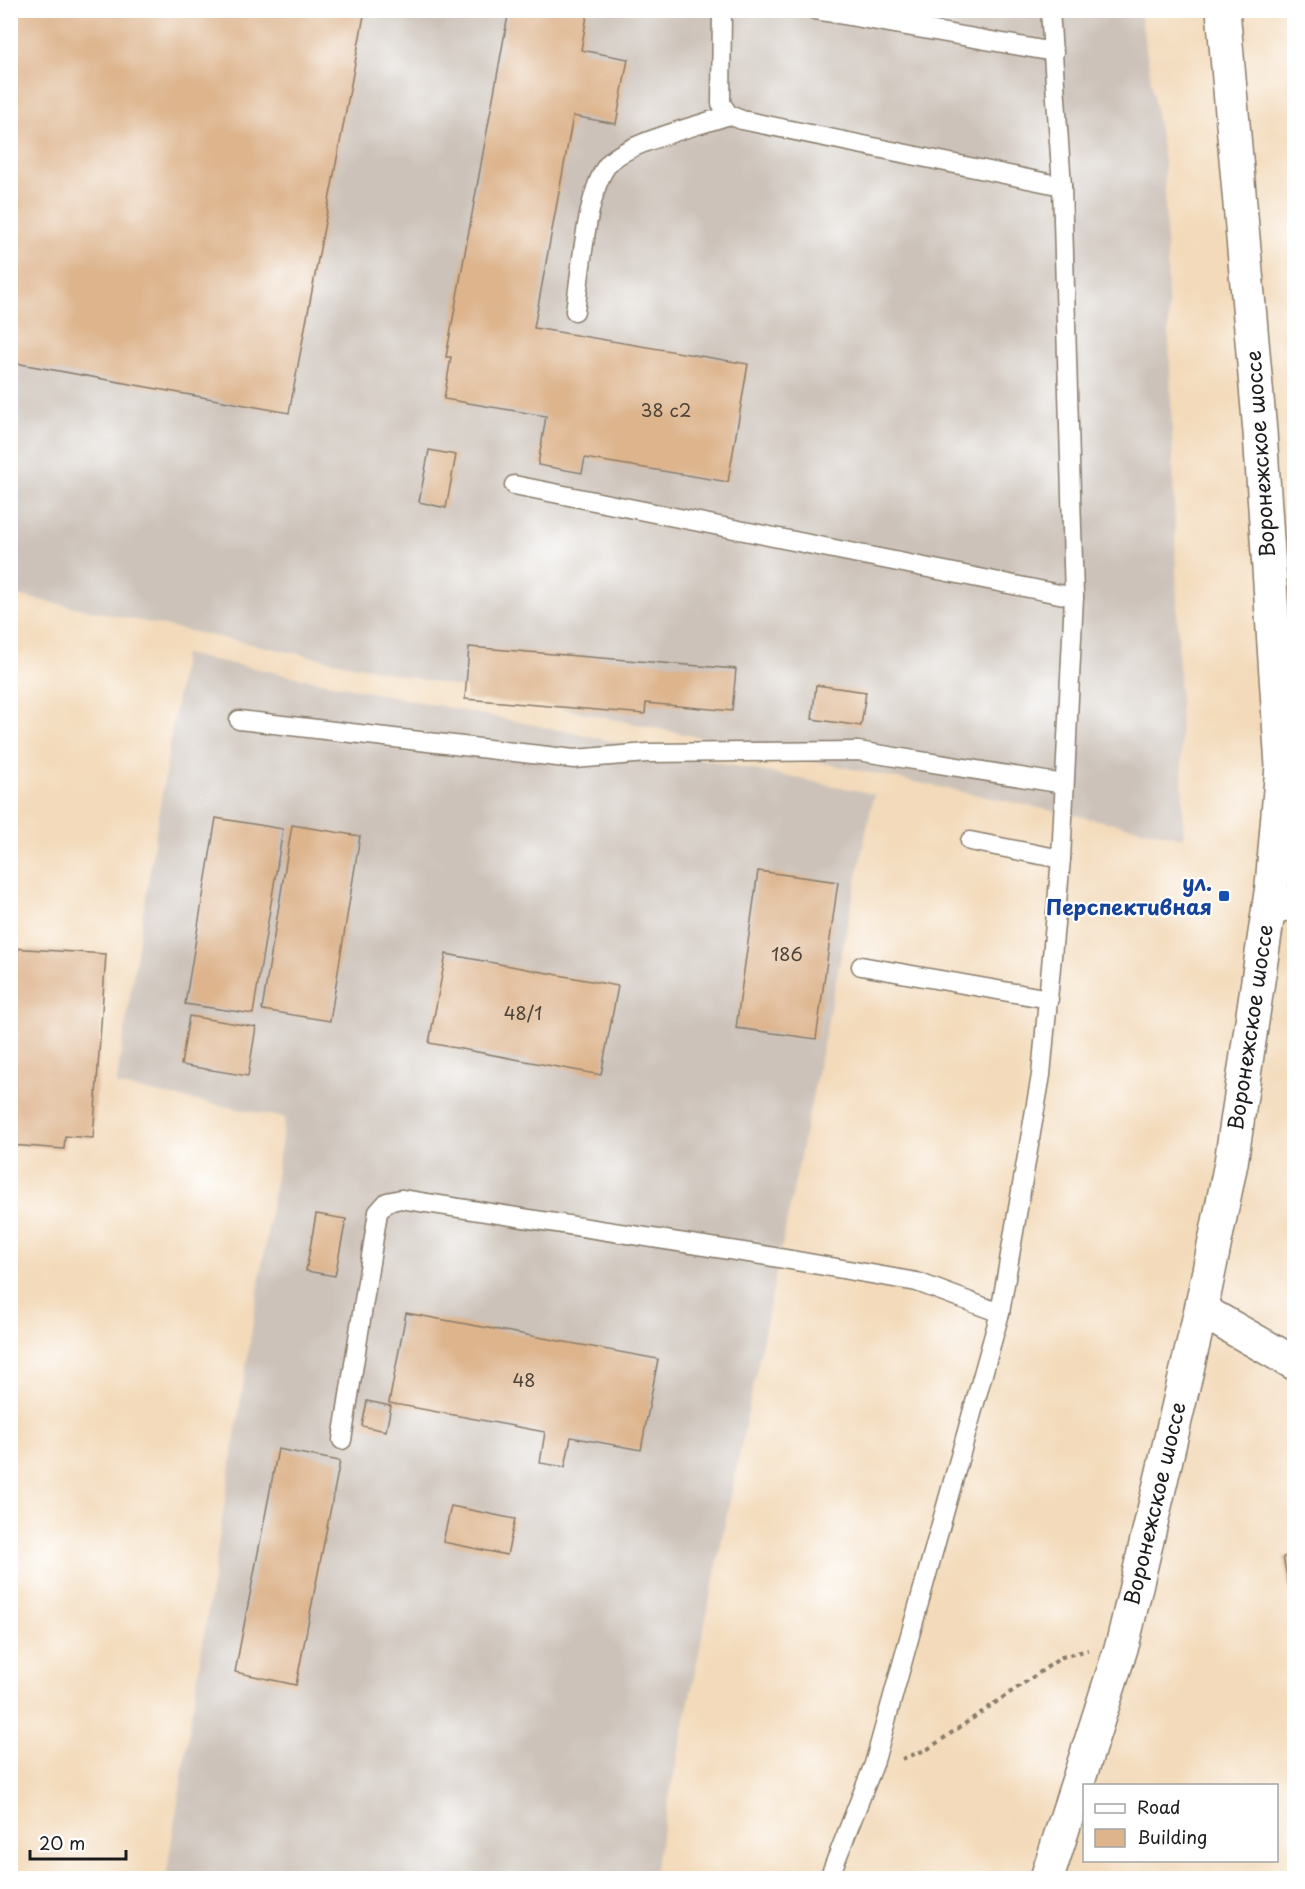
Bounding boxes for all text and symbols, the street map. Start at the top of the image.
street label: Воронежское шоссе [1236,349,1282,559]
house number: 38 с2 [641,396,691,423]
place label: ул. Перспективная [1046,866,1212,922]
marker: ул. Перспективная [1217,889,1231,903]
street label: Воронежское шоссе [1218,922,1280,1132]
house number: 186 [771,940,803,967]
house number: 48/1 [504,999,542,1026]
house number: 48 [512,1366,536,1393]
street label: Воронежское шоссе [1114,1398,1193,1608]
legend [1083,1784,1278,1862]
text: Road [1137,1793,1181,1820]
scale bar [30,1823,126,1861]
text: Building [1137,1823,1207,1850]
text: 20 m [39,1829,85,1856]

